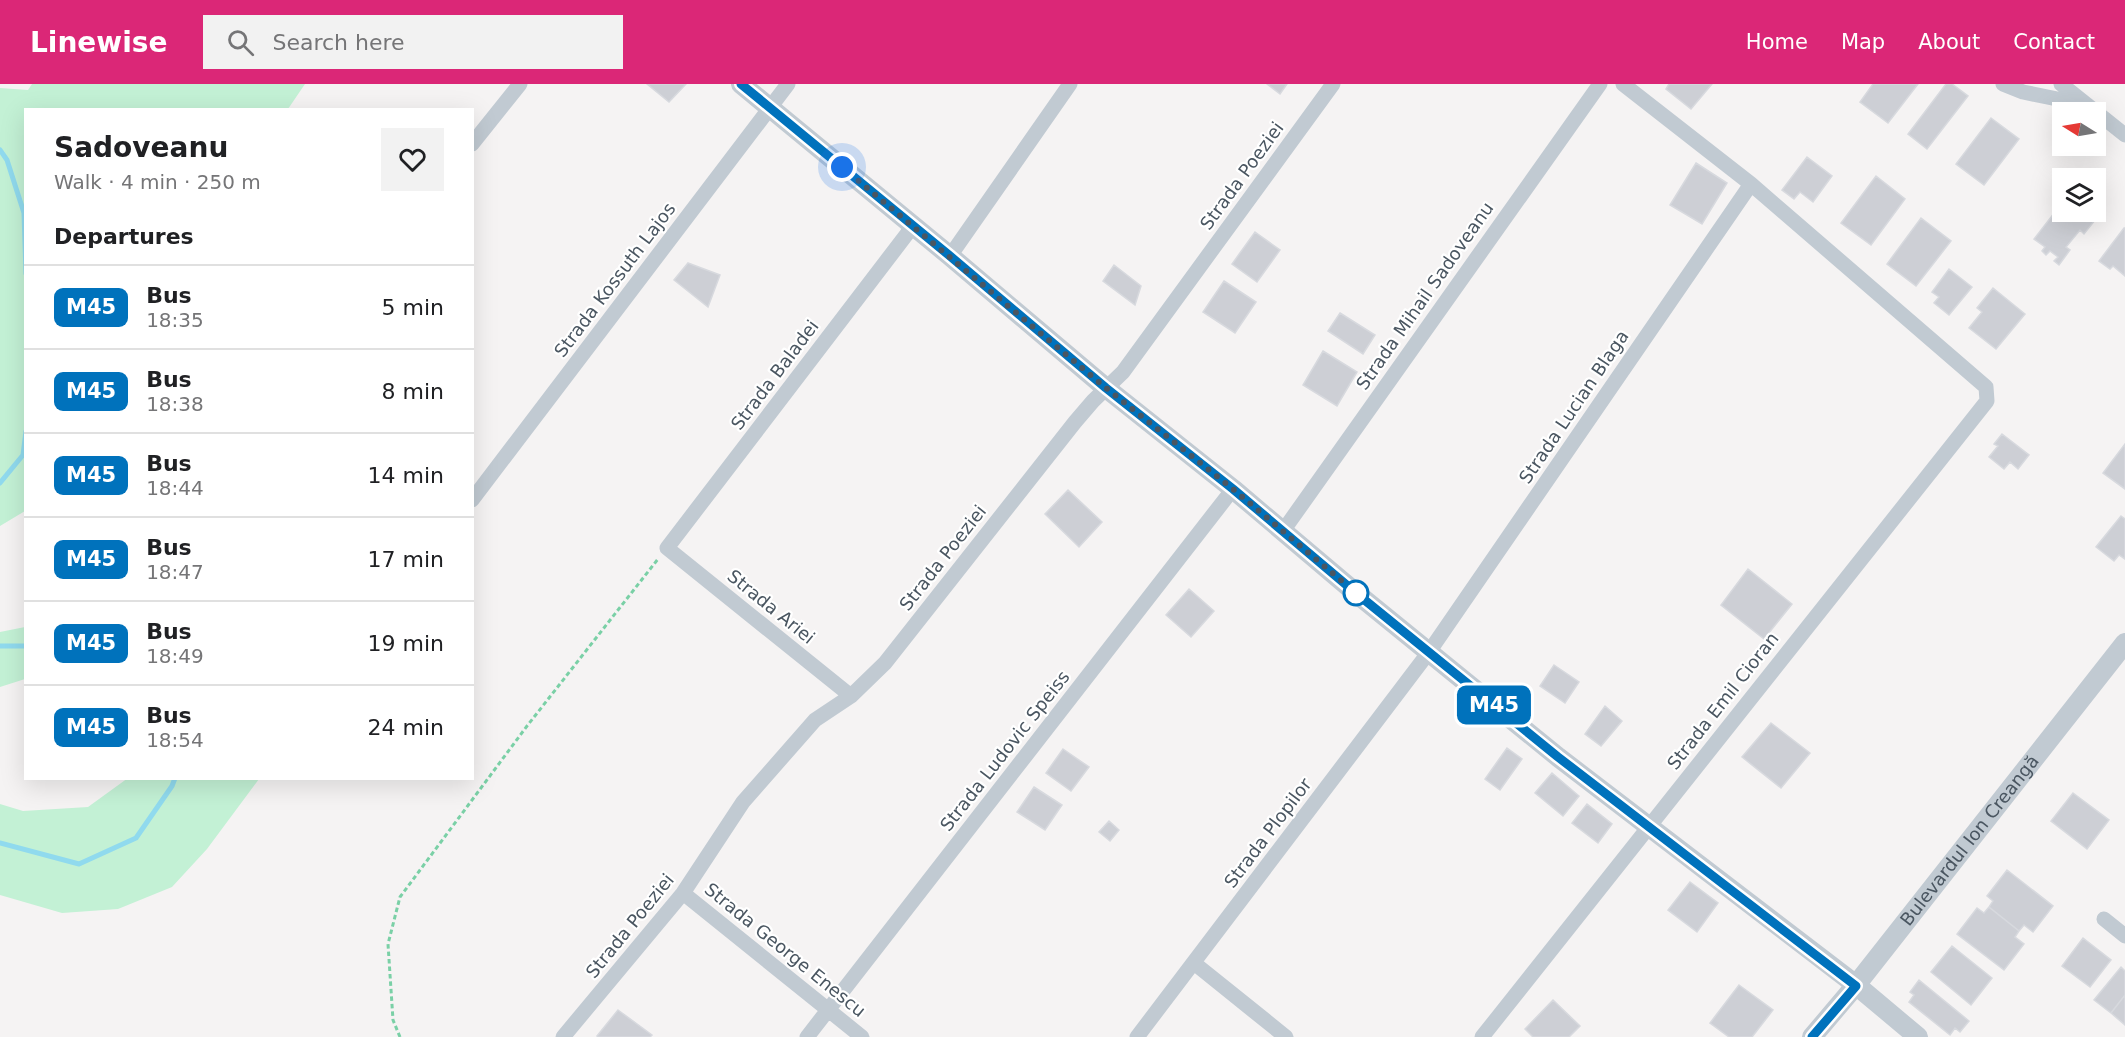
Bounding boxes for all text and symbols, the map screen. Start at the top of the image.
search box [203,15,623,69]
text: Linewise [30,26,167,59]
icon: search [224,26,257,59]
text: Search here [272,30,405,55]
text: Home [1746,30,1808,54]
text: Map [1841,30,1885,54]
text: About [1918,30,1980,54]
text: Contact [2013,30,2095,54]
north arrow [2052,102,2106,156]
map controls [2052,102,2106,222]
street label: Strada Poeziei [1196,118,1288,234]
button: heart [381,128,444,191]
text: Sadoveanu [54,131,228,164]
your location [827,152,857,182]
button: layers [2052,168,2106,222]
text: Walk · 4 min · 250 m [54,170,261,194]
street label: Strada Kossuth Lajos [550,198,680,361]
street label: Strada Mihail Sadoveanu [1352,198,1498,394]
text: Departures [54,224,194,249]
text: Bus [146,283,192,308]
text: M45 [66,295,116,319]
text: 5 min [382,295,444,320]
text: 18:35 [146,308,204,332]
street label: Strada Baladei [726,316,823,434]
street label: Strada Lucian Blaga [1515,326,1633,487]
text: Bus [146,367,192,392]
text: M45 [66,379,116,403]
text: 8 min [382,379,444,404]
text: 18:38 [146,392,204,416]
text: Bus [146,451,192,476]
text: M45 [66,463,116,487]
text: 14 min [368,463,444,488]
text: 18:44 [146,476,204,500]
street label: Strada Poeziei [895,501,990,615]
text: Bus [146,535,192,560]
text: M45 [66,547,116,571]
text: 17 min [368,547,444,572]
text: 18:47 [146,560,204,584]
street label: Strada Ariei [724,565,819,648]
unlabelled marker [1343,580,1369,606]
text: Bus [146,619,192,644]
street label: Strada Emil Cioran [1663,628,1783,773]
text: M45 [66,631,116,655]
text: 19 min [368,631,444,656]
text: 18:49 [146,644,204,668]
street label: Strada Ludovic Speiss [936,666,1074,835]
line badge: M45 [1460,686,1528,724]
text: M45 [1469,693,1519,717]
text: Bus [146,703,192,728]
text: M45 [66,715,116,739]
text: 24 min [368,715,444,740]
text: 18:54 [146,728,204,752]
street label: Bulevardul Ion Creangă [1896,751,2043,930]
street label: Strada Plopilor [1220,773,1316,892]
street label: Strada Poeziei [581,869,678,982]
street label: Strada George Enescu [701,878,870,1021]

